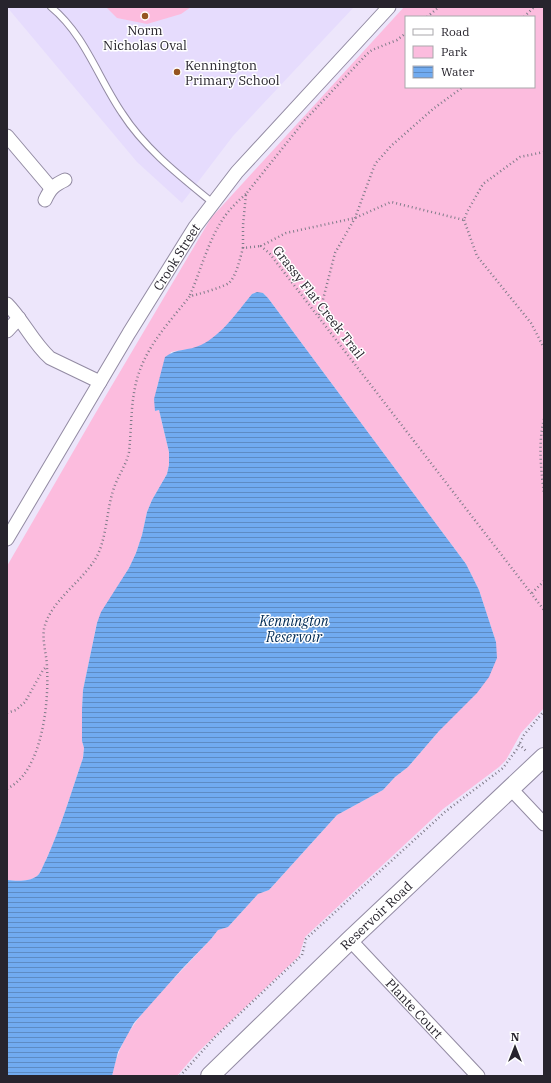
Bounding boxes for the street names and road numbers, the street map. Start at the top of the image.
street label: Crook Street [149,220,204,294]
street label: Grassy Flat Creek Trail [269,242,368,362]
street label: Reservoir Road [337,878,416,954]
street label: Plante Court [382,975,447,1043]

